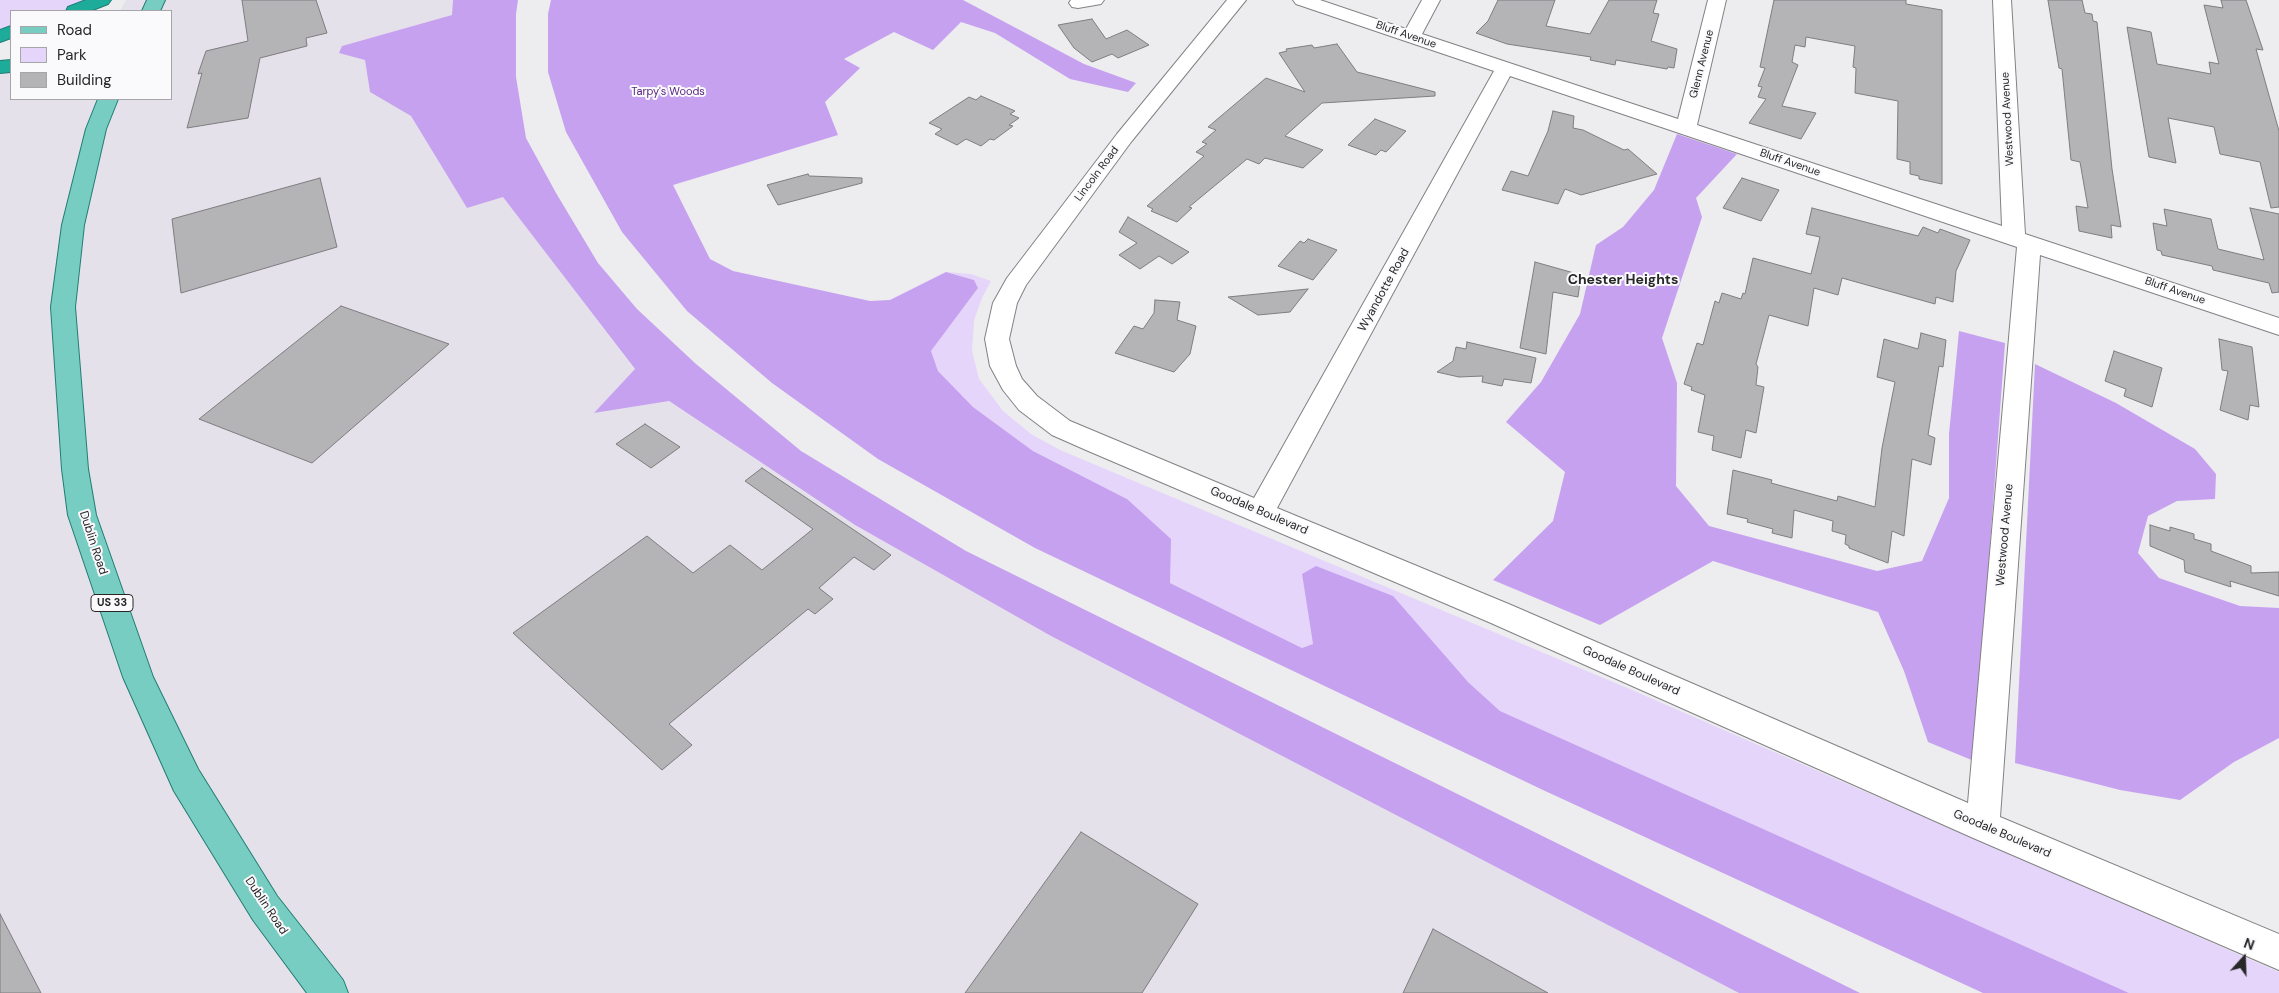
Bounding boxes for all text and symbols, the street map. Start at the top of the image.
legend [10,10,172,100]
street label: Bluff Avenue [1374,18,1438,52]
text: Road [57,20,92,40]
street label: Glenn Avenue [1687,28,1717,100]
text: Park [57,45,87,65]
text: Building [57,70,112,90]
street label: Westwood Avenue [1999,72,2017,166]
park label: Tarpy's Woods [631,85,705,99]
street label: Lincoln Road [1072,144,1122,204]
street label: Bluff Avenue [1758,146,1822,180]
street label: Wyandotte Road [1355,246,1413,334]
district label: Chester Heights [1568,272,1678,288]
street label: Bluff Avenue [2143,274,2207,308]
street label: Westwood Avenue [1993,483,2017,587]
street label: Goodale Boulevard [1208,484,1310,538]
street label: Dublin Road [76,509,110,577]
road number: US 33 [91,594,133,612]
street label: Goodale Boulevard [1580,643,1682,699]
street label: Goodale Boulevard [1951,807,2053,861]
street label: Dublin Road [242,875,290,937]
north arrow [2219,933,2269,983]
text: N [2241,934,2257,954]

